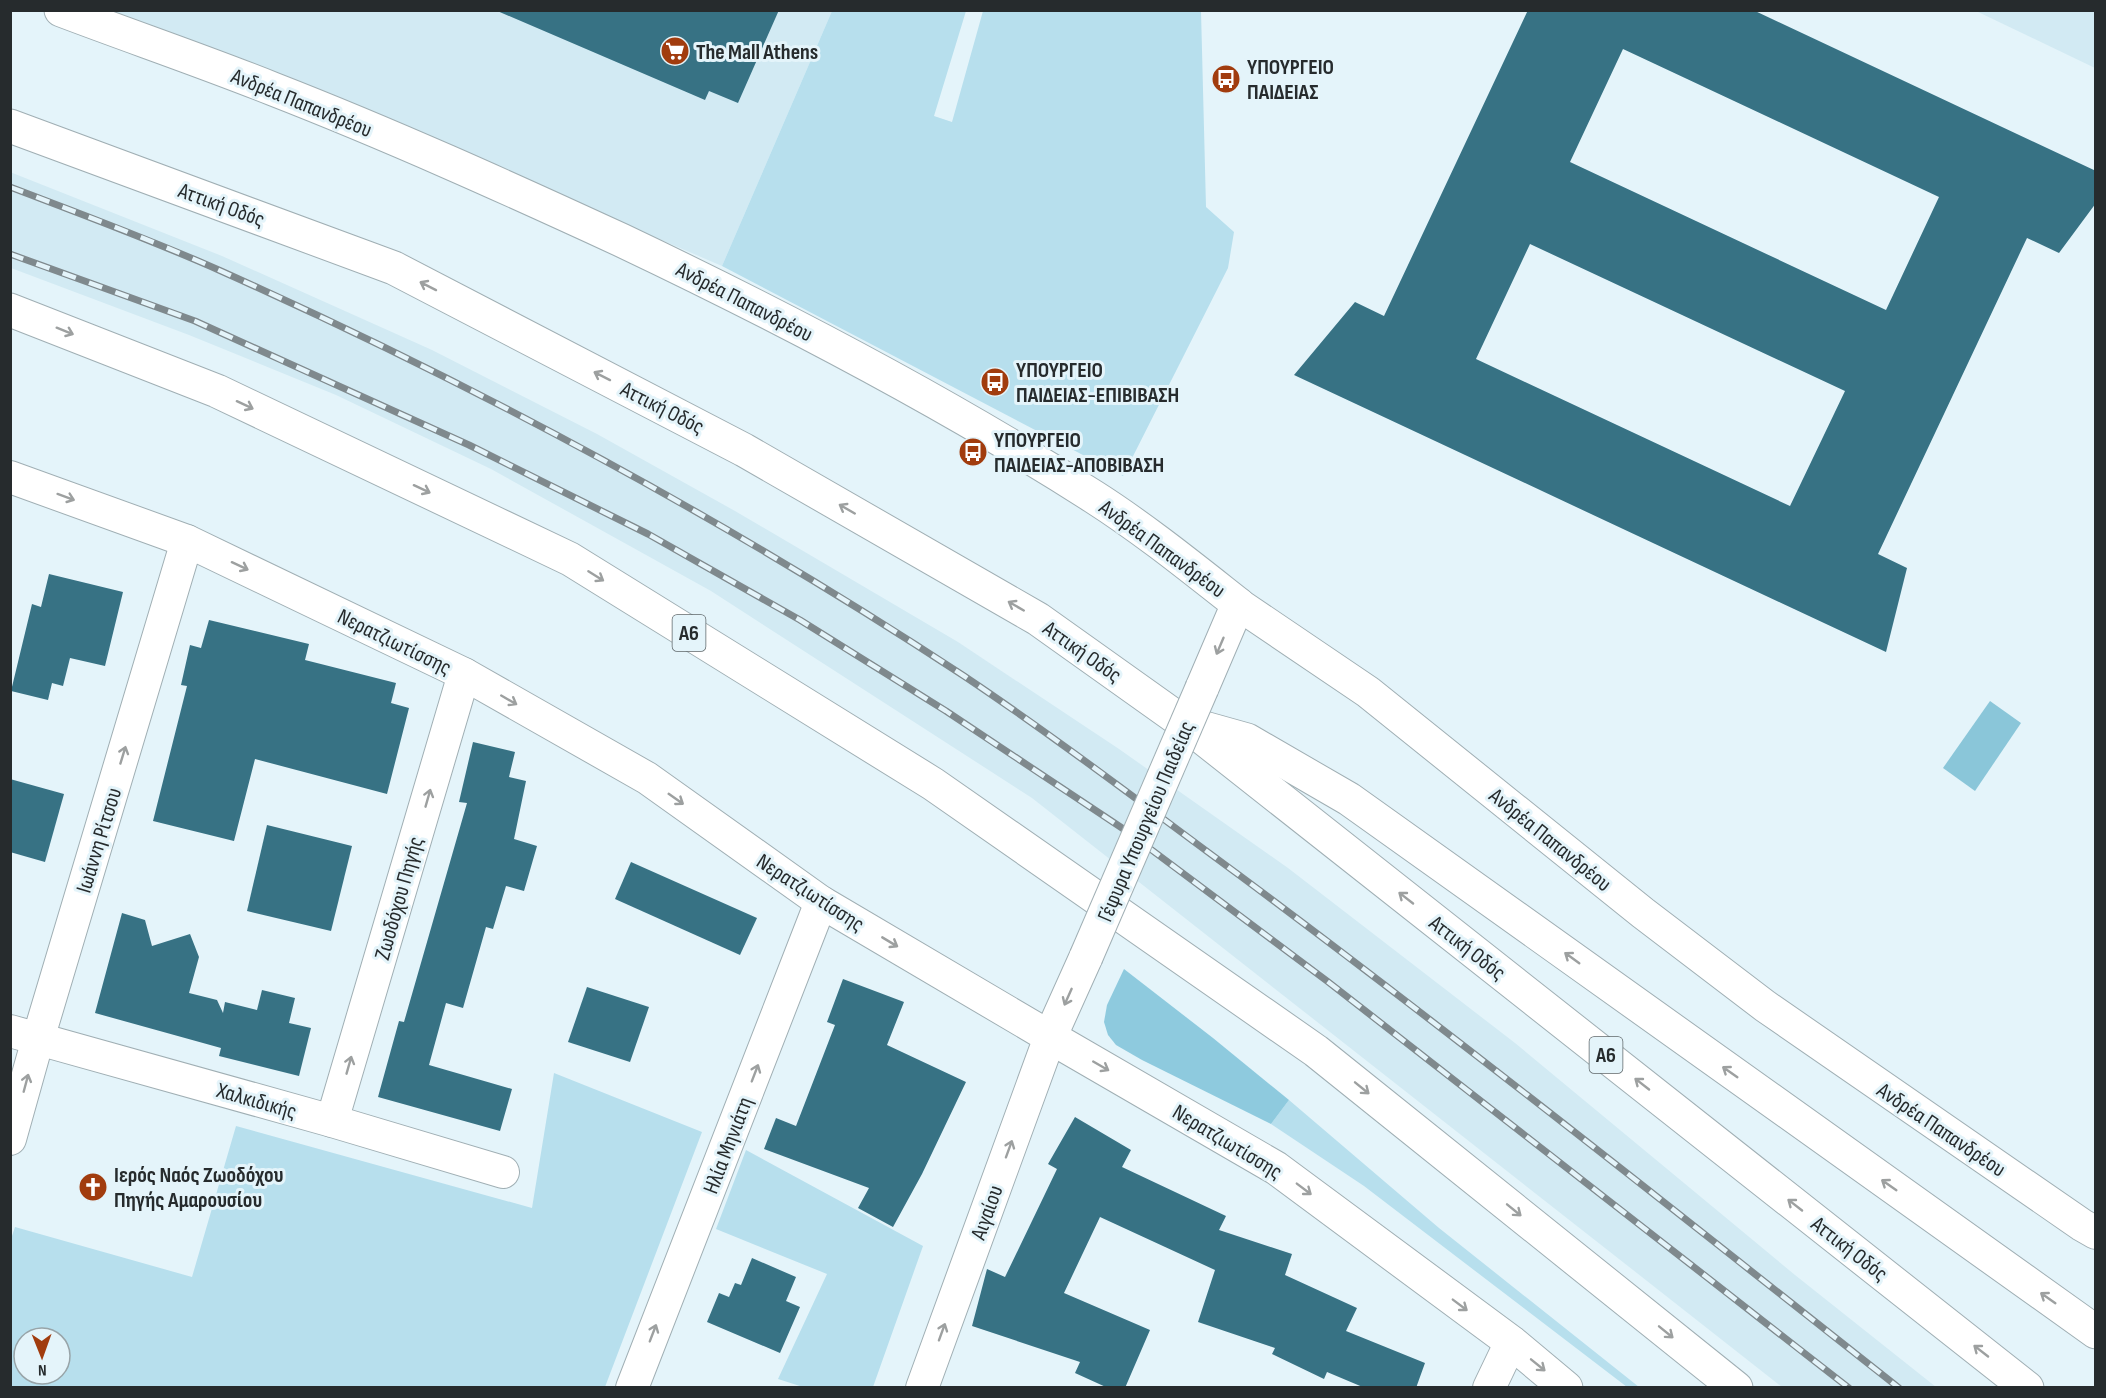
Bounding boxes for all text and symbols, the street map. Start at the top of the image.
supermarket icon: The Mall Athens [659,35,691,67]
place label: The Mall Athens [696,39,818,66]
place label: ΥΠΟΥΡΓΕΙΟ ΠΑΙΔΕΙΑΣ [1247,54,1334,106]
street label: Ανδρέα Παπανδρέου [226,62,376,144]
bus stop icon: ΥΠΟΥΡΓΕΙΟ ΠΑΙΔΕΙΑΣ [1210,63,1242,95]
street label: Αττική Οδός [174,177,268,233]
street label: Ανδρέα Παπανδρέου [671,256,817,348]
one-way arrow [420,280,438,291]
one-way arrow [55,327,74,338]
place label: ΥΠΟΥΡΓΕΙΟ ΠΑΙΔΕΙΑΣ-ΕΠΙΒΙΒΑΣΗ [1016,357,1179,409]
bus stop icon: ΥΠΟΥΡΓΕΙΟ ΠΑΙΔΕΙΑΣ-ΕΠΙΒΙΒΑΣΗ [979,366,1011,398]
one-way arrow [593,370,611,381]
street label: Αττική Οδός [615,375,709,441]
one-way arrow [236,399,254,411]
place label: ΥΠΟΥΡΓΕΙΟ ΠΑΙΔΕΙΑΣ-ΑΠΟΒΙΒΑΣΗ [994,427,1164,479]
bus stop icon: ΥΠΟΥΡΓΕΙΟ ΠΑΙΔΕΙΑΣ-ΑΠΟΒΙΒΑΣΗ [957,436,989,468]
one-way arrow [412,483,430,495]
one-way arrow [56,493,74,504]
street label: Ανδρέα Παπανδρέου [1093,494,1231,604]
one-way arrow [839,503,856,515]
one-way arrow [231,561,249,573]
one-way arrow [587,570,604,582]
one-way arrow [1007,600,1024,612]
street label: Νερατζιωτίσσης [333,603,456,682]
road number: Α6 [672,615,706,651]
street label: Αττική Οδός [1037,615,1127,689]
one-way arrow [1214,636,1225,655]
one-way arrow [500,694,517,706]
street label: Γέφυρα Υπουργείου Παιδείας [1092,717,1201,926]
one-way arrow [118,746,129,765]
street label: Ανδρέα Παπανδρέου [1483,782,1617,898]
street label: Ιωάννη Ρίτσου [71,785,128,896]
one-way arrow [423,788,434,807]
one-way arrow [668,793,684,805]
street label: Ζωοδόχου Πηγής [369,834,430,963]
street label: Νερατζιωτίσσης [751,848,869,938]
one-way arrow [1398,892,1414,905]
street label: Αττική Οδός [1423,909,1511,986]
one-way arrow [881,937,898,949]
one-way arrow [1564,951,1580,964]
one-way arrow [1062,988,1073,1006]
road number: Α6 [1590,1037,1622,1073]
one-way arrow [344,1056,355,1075]
one-way arrow [1092,1061,1109,1073]
one-way arrow [750,1064,761,1083]
one-way arrow [1722,1066,1738,1078]
one-way arrow [21,1073,32,1092]
street label: Χαλκιδικής [213,1077,300,1126]
one-way arrow [1634,1077,1650,1090]
street label: Ανδρέα Παπανδρέου [1871,1077,2011,1183]
one-way arrow [1353,1081,1369,1094]
street label: Ηλία Μηνιάτη [698,1093,759,1198]
street label: Νερατζιωτίσσης [1167,1099,1287,1186]
one-way arrow [1004,1141,1015,1159]
place label: Ιερός Ναός Ζωοδόχου Πηγής Αμαρουσίου [114,1162,284,1214]
church icon: Ιερός Ναός Ζωοδόχου Πηγής Αμαρουσίου [77,1171,109,1203]
one-way arrow [1881,1179,1897,1191]
street label: Αιγαίου [965,1182,1010,1244]
one-way arrow [1295,1183,1311,1195]
one-way arrow [1787,1198,1803,1211]
one-way arrow [1506,1203,1522,1216]
street label: Αττική Οδός [1805,1210,1893,1287]
one-way arrow [2040,1292,2056,1304]
one-way arrow [1452,1299,1468,1311]
one-way arrow [649,1324,660,1343]
one-way arrow [937,1324,948,1342]
one-way arrow [1658,1325,1674,1338]
north arrow [12,1326,72,1386]
one-way arrow [1973,1345,1989,1358]
one-way arrow [1530,1358,1546,1371]
text: N [38,1360,47,1379]

